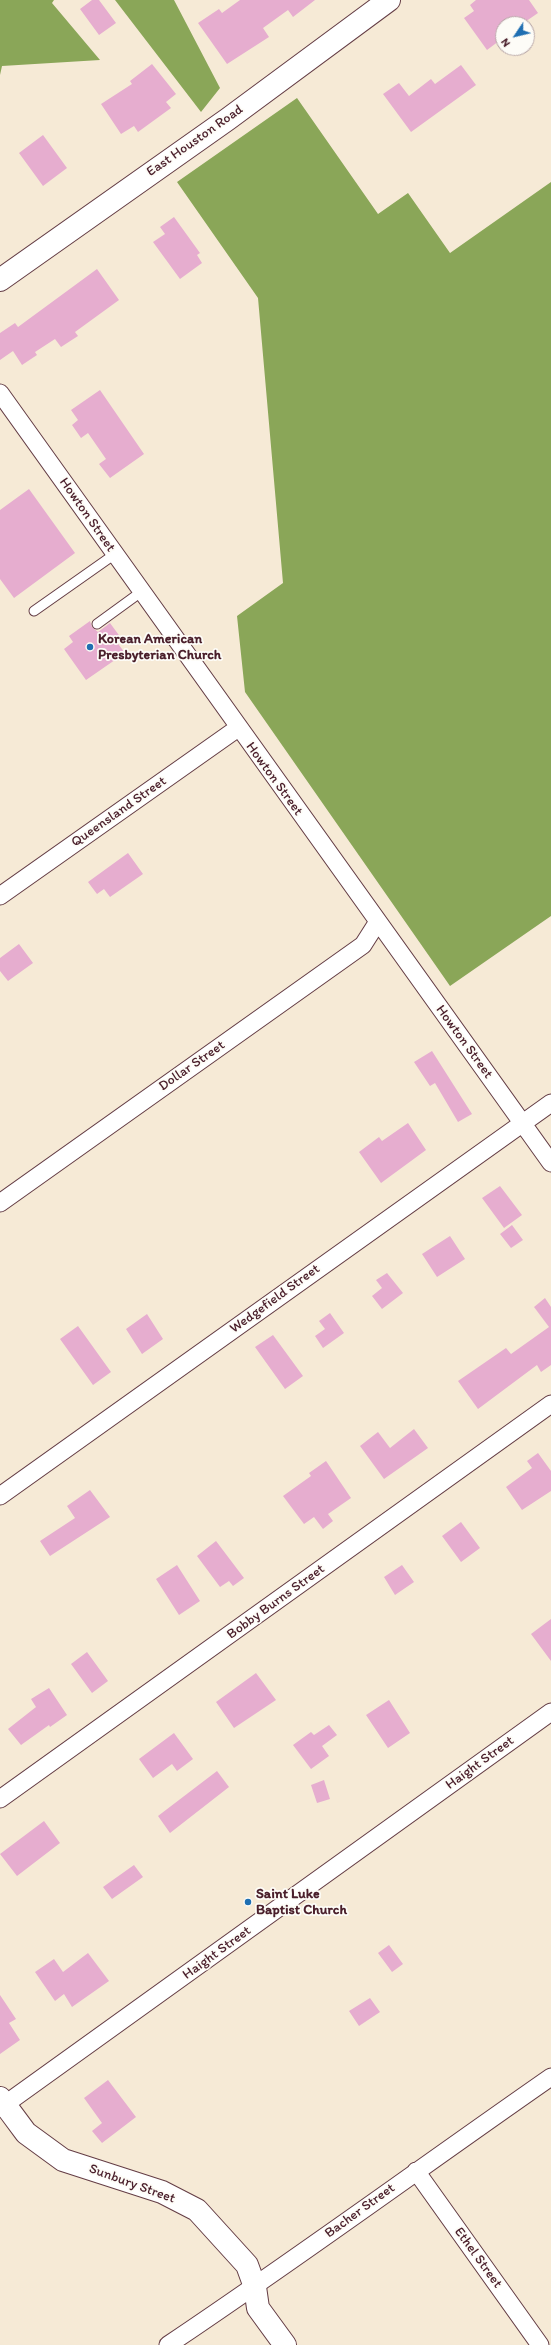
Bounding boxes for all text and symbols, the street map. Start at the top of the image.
north arrow [495,16,535,56]
text: N [498,36,513,49]
street label: East Houston Road [144,101,246,181]
street label: Howton Street [55,475,119,555]
place label: Korean American Presbyterian Church [98,631,221,664]
marker: Korean American Presbyterian Church [85,642,95,652]
street label: Howton Street [242,739,306,819]
street label: Queensland Street [68,773,170,851]
street label: Howton Street [432,1002,496,1082]
street label: Dollar Street [156,1037,228,1095]
street label: Wedgefield Street [227,1261,323,1337]
street label: Bobby Burns Street [224,1561,328,1643]
street label: Haight Street [443,1733,517,1793]
place label: Saint Luke Baptist Church [256,1886,347,1918]
marker: Saint Luke Baptist Church [243,1897,253,1907]
street label: Haight Street [180,1923,254,1983]
street label: Sunbury Street [87,2161,177,2207]
street label: Bacher Street [322,2180,398,2242]
street label: Ethel Street [450,2224,506,2292]

